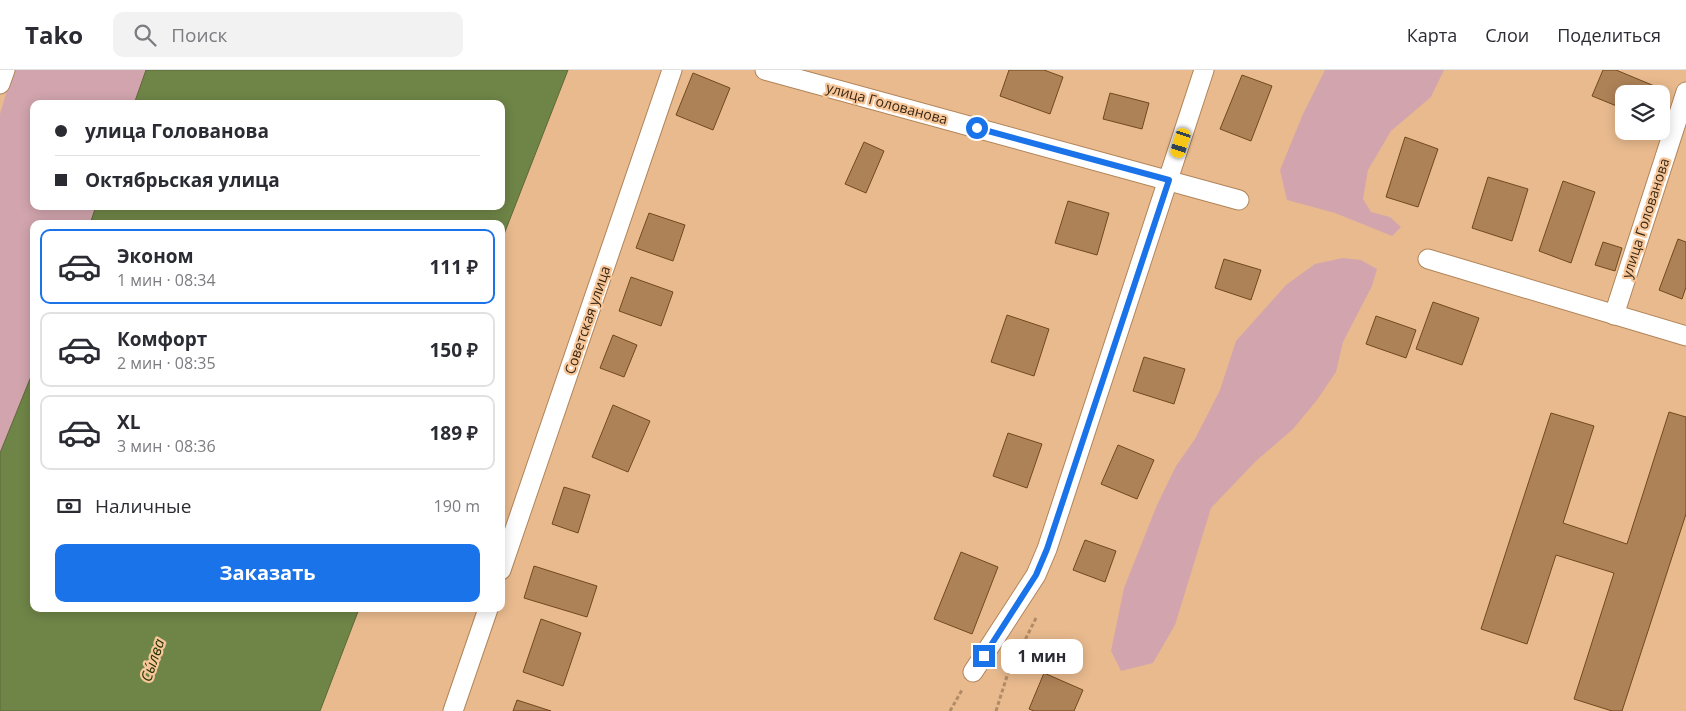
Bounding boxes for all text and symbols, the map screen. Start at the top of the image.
search box [113,12,463,57]
text: Tako [25,18,83,51]
icon: search [131,21,159,49]
text: Поиск [171,22,227,48]
text: Карта [1407,23,1457,47]
text: Слои [1485,23,1529,47]
text: Поделиться [1557,23,1661,47]
street label: улица Голованова [824,78,950,128]
map controls [1615,85,1670,140]
button: layers [1615,85,1670,140]
route start [966,117,988,139]
text: улица Голованова [85,118,269,144]
car [1169,126,1192,160]
street label: улица Голованова [1617,156,1673,280]
text: Октябрьская улица [85,167,280,193]
text: Эконом [117,243,194,269]
icon: car [57,244,102,289]
text: 111 ₽ [429,254,478,280]
street label: Советская улица [560,263,614,377]
text: 1 мин · 08:34 [117,269,216,291]
text: Комфорт [117,326,207,352]
icon: car [57,327,102,372]
text: 150 ₽ [429,337,478,363]
text: 2 мин · 08:35 [117,352,216,374]
text: XL [117,409,140,435]
icon: car [57,410,102,455]
text: 189 ₽ [429,420,478,446]
text: 3 мин · 08:36 [117,435,216,457]
icon: cash [55,492,83,520]
text: Наличные [95,493,191,519]
text: 190 m [434,495,480,517]
button: Заказать [55,544,480,602]
water label: Сы́лва [135,635,169,684]
callout: 1 мин [1002,638,1084,674]
route end [973,645,995,667]
text: 1 мин [1018,645,1066,667]

